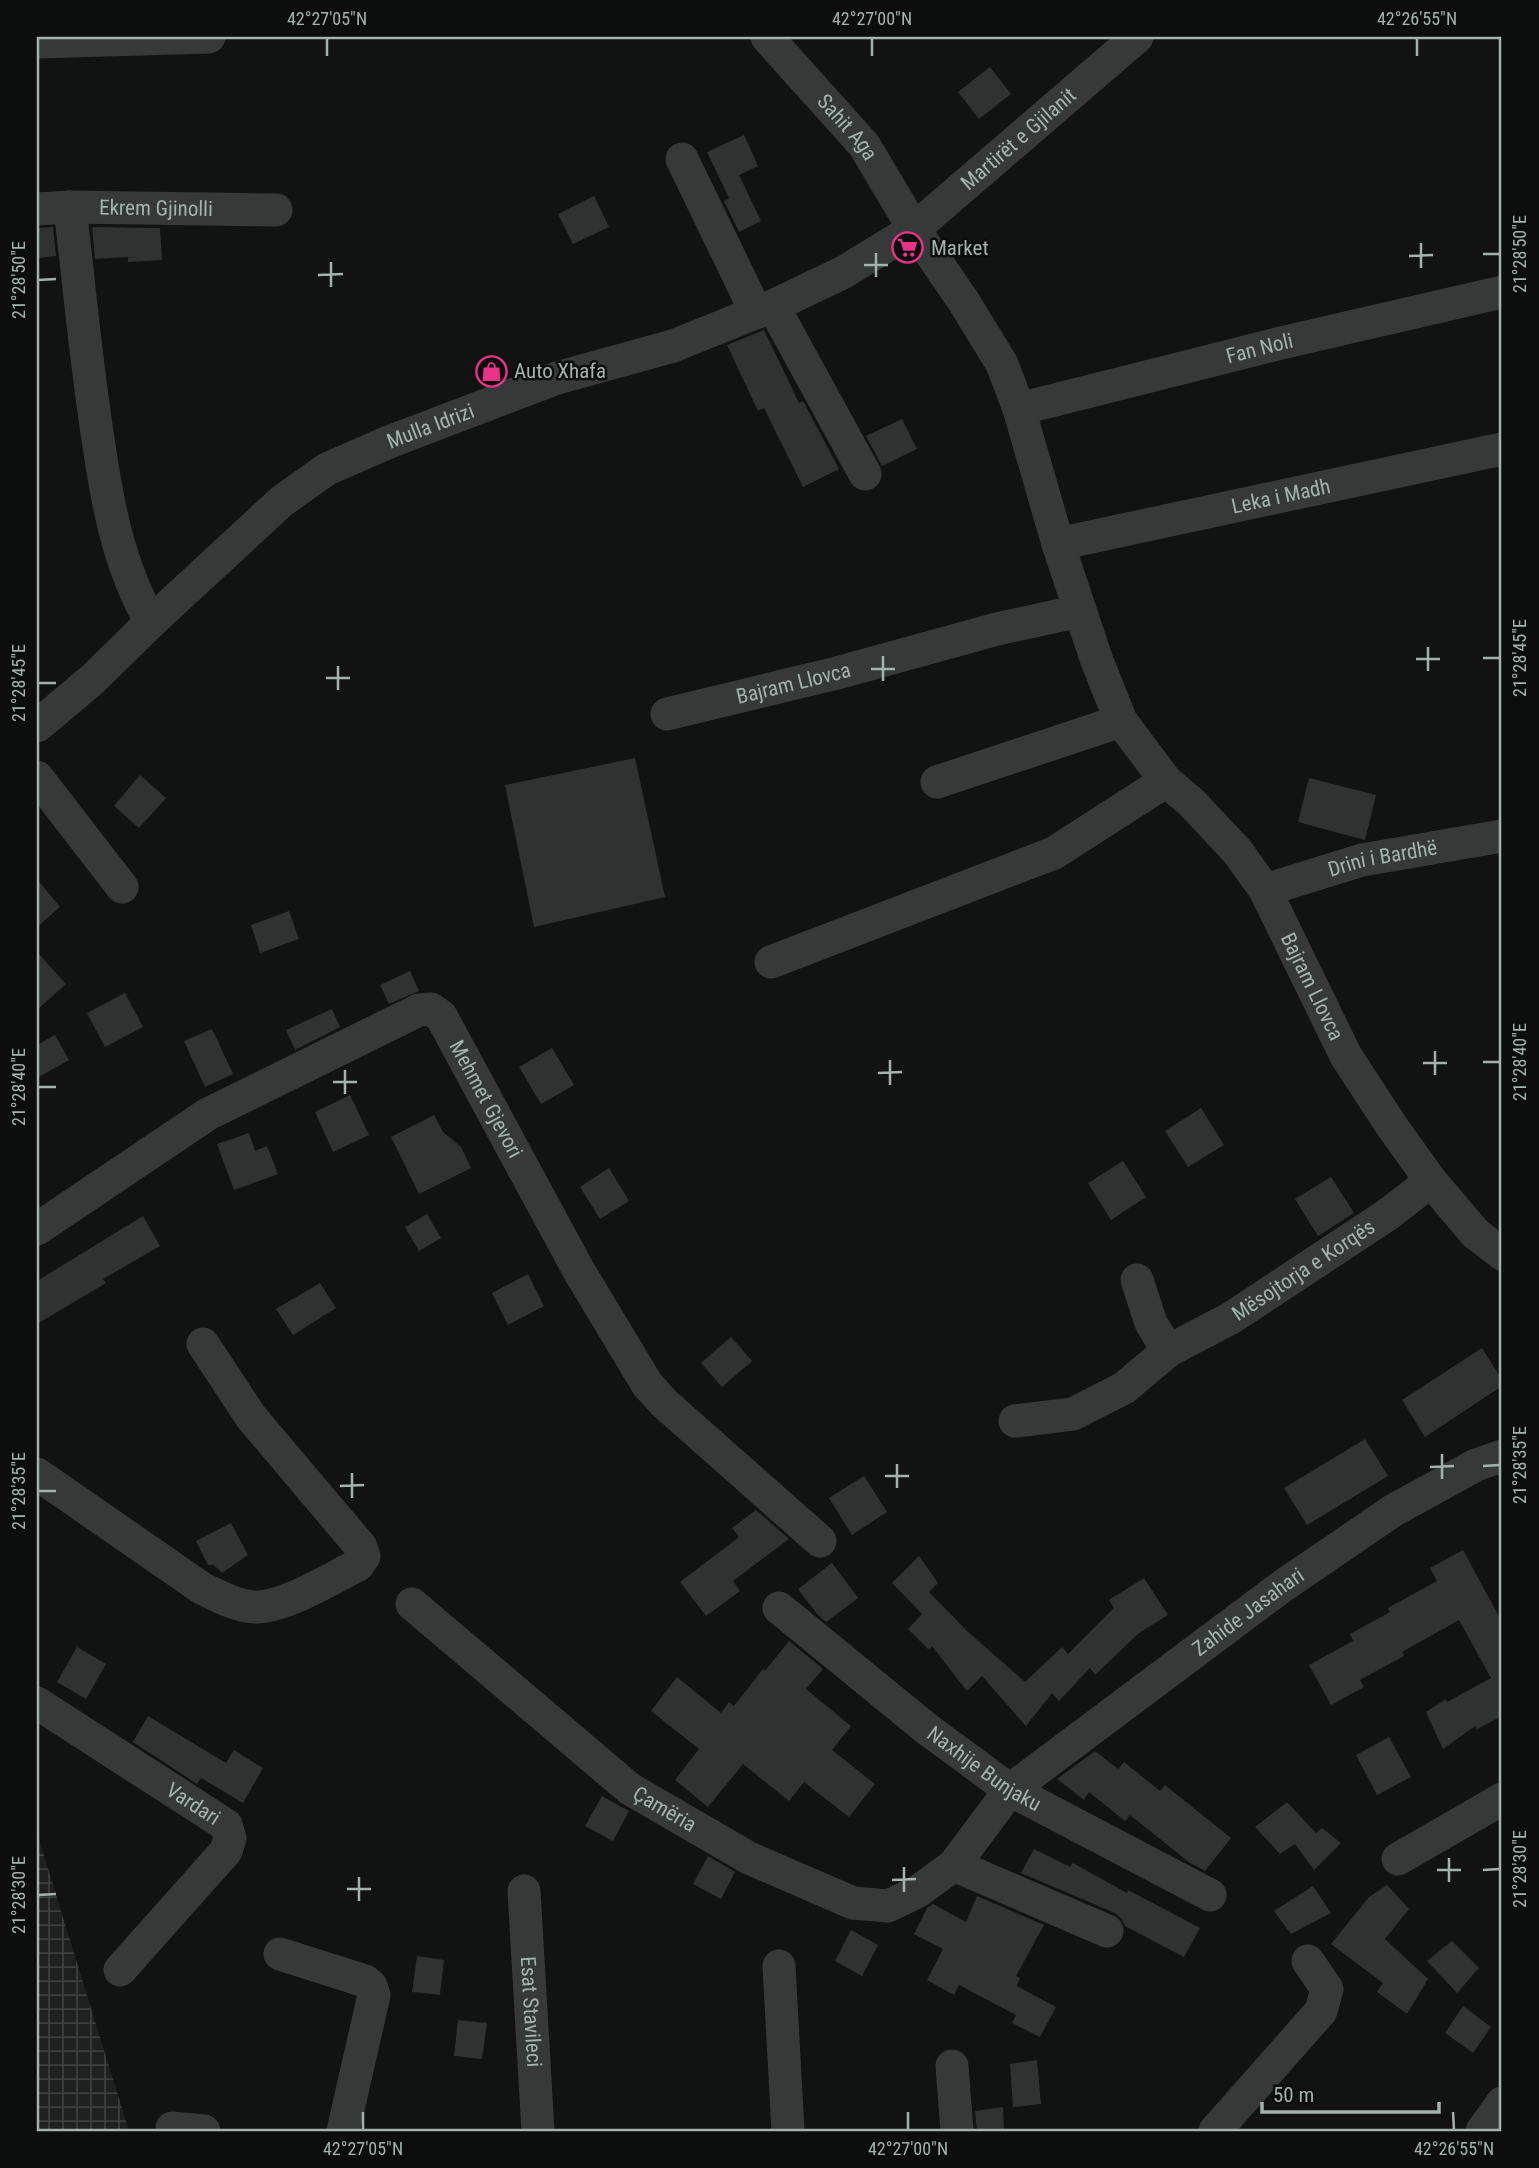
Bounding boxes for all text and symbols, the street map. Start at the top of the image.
text: 42°27'05"N [287,8,367,29]
text: 42°27'00"N [832,8,912,29]
text: 42°26'55"N [1377,8,1457,29]
street label: Martirët e Gjilanit [956,83,1081,195]
street label: Sahit Aga [812,89,882,165]
street label: Ekrem Gjinolli [99,195,213,221]
text: 21°28'50"E [1509,215,1530,293]
supermarket icon: Market [891,231,925,265]
place label: Market [931,236,989,260]
text: 21°28'50"E [8,241,29,319]
street label: Fan Noli [1224,329,1295,368]
shop icon: Auto Xhafa [474,354,508,388]
place label: Auto Xhafa [514,359,606,383]
street label: Mulla Idrizi [383,399,478,454]
street label: Leka i Madh [1229,474,1333,519]
text: 21°28'45"E [1509,619,1530,697]
text: 21°28'45"E [8,644,29,722]
street label: Bajram Llovca [734,658,853,709]
street label: Drini i Bardhë [1325,835,1439,882]
street label: Bajram Llovca [1276,929,1349,1044]
text: 21°28'40"E [1509,1023,1530,1101]
street label: Mehmet Gjevori [444,1036,527,1162]
text: 21°28'40"E [8,1048,29,1126]
street label: Mësojtorja e Korqës [1228,1215,1379,1326]
text: 21°28'35"E [1509,1426,1530,1504]
text: 21°28'35"E [8,1452,29,1530]
street label: Zahide Jasahari [1188,1563,1309,1661]
street label: Naxhije Bunjaku [923,1721,1045,1816]
street label: Vardari [162,1778,225,1830]
street label: Çamëria [629,1781,701,1837]
text: 21°28'30"E [1509,1830,1530,1908]
text: 21°28'30"E [8,1856,29,1934]
street label: Esat Stavileci [516,1956,546,2068]
scale bar [1262,2070,1439,2114]
text: 50 m [1273,2083,1314,2107]
text: 42°27'05"N [323,2138,403,2159]
text: 42°27'00"N [868,2138,948,2159]
text: 42°26'55"N [1414,2138,1494,2159]

